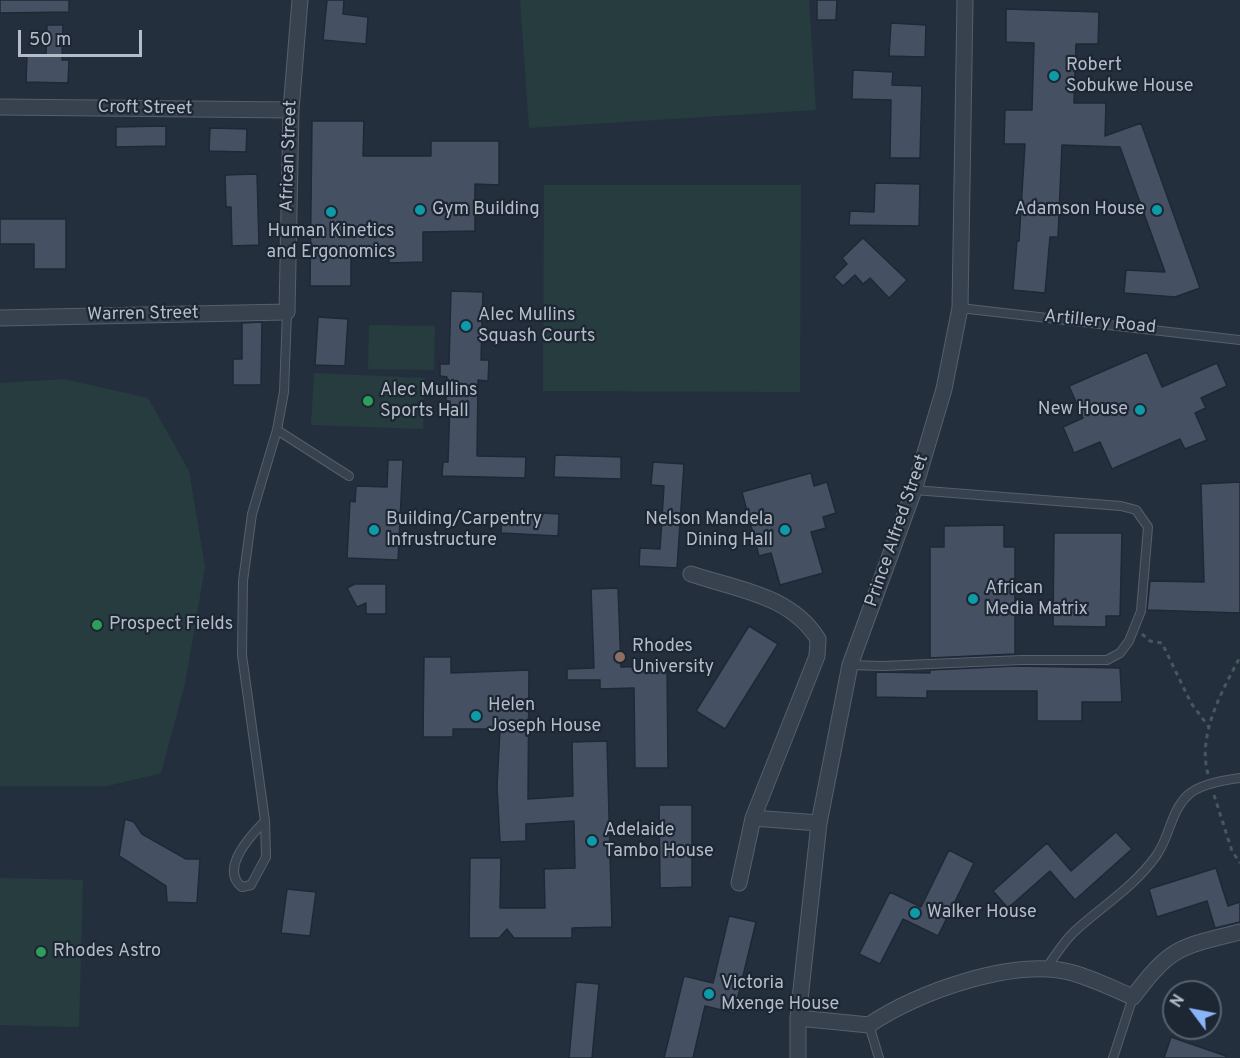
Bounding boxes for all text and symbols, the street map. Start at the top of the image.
scale bar [21,18,146,56]
text: 50 m [29,29,71,52]
place label: Robert Sobukwe House [1066,55,1193,98]
marker: Robert Sobukwe House [1047,69,1061,83]
street label: Croft Street [97,97,193,121]
street label: African Street [277,100,303,212]
place label: Gym Building [432,199,540,221]
place label: Adamson House [1015,199,1145,221]
marker: Gym Building [413,203,427,217]
marker: Adamson House [1150,203,1164,217]
marker: Human Kinetics and Ergonomics [324,205,338,219]
place label: Human Kinetics and Ergonomics [266,221,396,264]
street label: Warren Street [87,303,199,327]
place label: Alec Mullins Squash Courts [478,305,596,348]
street label: Artillery Road [1043,306,1157,340]
marker: Alec Mullins Squash Courts [459,319,473,333]
place label: Alec Mullins Sports Hall [380,380,477,422]
marker: Alec Mullins Sports Hall [361,394,375,408]
place label: New House [1038,399,1128,421]
marker: New House [1133,403,1147,417]
street label: Prince Alfred Street [862,452,934,610]
place label: Building/Carpentry Infrustructure [386,509,542,552]
place label: Nelson Mandela Dining Hall [645,509,773,552]
marker: Building/Carpentry Infrustructure [367,523,381,537]
marker: Nelson Mandela Dining Hall [778,523,792,537]
place label: African Media Matrix [985,578,1088,620]
marker: African Media Matrix [966,592,980,606]
place label: Prospect Fields [109,614,233,636]
marker: Prospect Fields [90,618,104,632]
place label: Rhodes University [632,636,714,678]
marker: Rhodes University [613,650,627,664]
place label: Helen Joseph House [488,695,601,738]
marker: Helen Joseph House [469,709,483,723]
place label: Adelaide Tambo House [604,820,714,862]
marker: Adelaide Tambo House [585,834,599,848]
place label: Walker House [927,902,1037,924]
marker: Walker House [908,906,922,920]
place label: Rhodes Astro [53,941,161,963]
marker: Rhodes Astro [34,945,48,959]
place label: Victoria Mxenge House [721,973,839,1016]
north arrow [1162,980,1222,1040]
marker: Victoria Mxenge House [702,987,716,1001]
text: N [1167,991,1190,1012]

